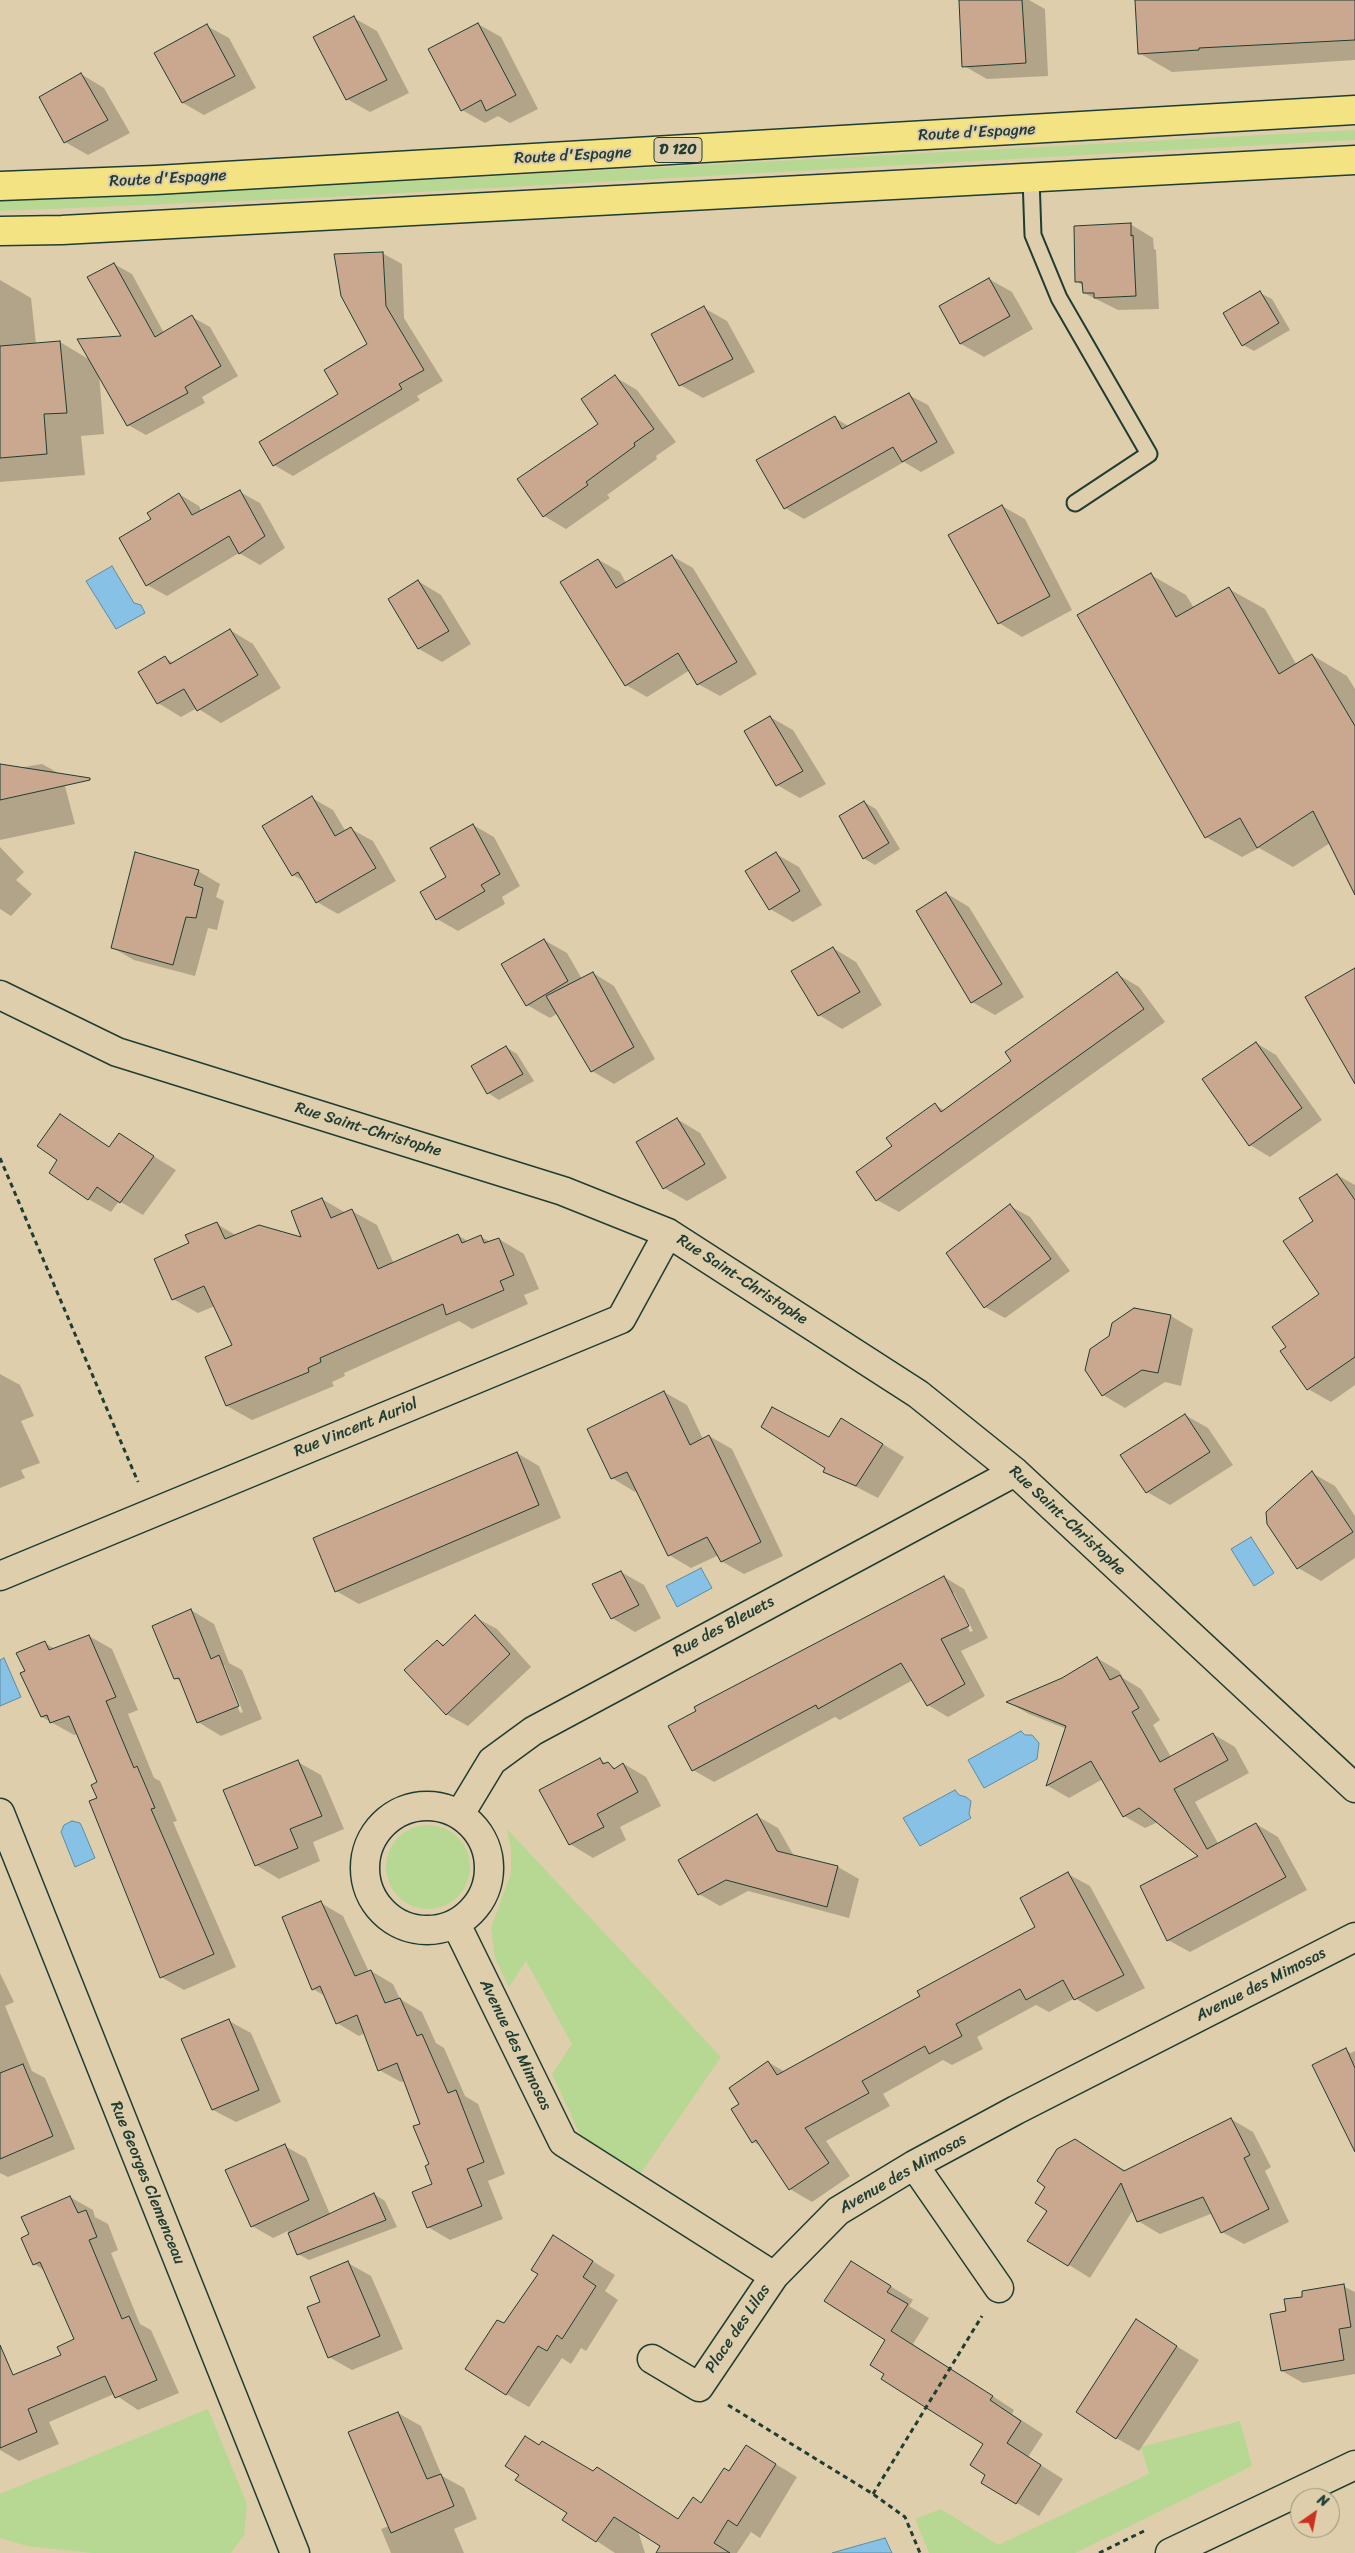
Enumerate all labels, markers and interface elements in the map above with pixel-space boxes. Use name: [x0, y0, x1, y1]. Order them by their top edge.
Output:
street label: Route d'Espagne: [918, 120, 1036, 146]
road number: D 120: [654, 138, 702, 162]
street label: Route d'Espagne: [514, 143, 632, 169]
street label: Route d'Espagne: [109, 166, 227, 192]
street label: Rue Saint-Christophe: [292, 1099, 444, 1161]
street label: Rue Saint-Christophe: [673, 1231, 811, 1329]
street label: Rue Vincent Auriol: [291, 1394, 421, 1462]
street label: Rue Saint-Christophe: [1005, 1462, 1129, 1580]
street label: Rue des Bleuets: [670, 1592, 778, 1662]
street label: Avenue des Mimosas: [1193, 1944, 1329, 2026]
street label: Avenue des Mimosas: [475, 1976, 555, 2114]
street label: Rue Georges Clemenceau: [105, 2099, 189, 2267]
street label: Avenue des Mimosas: [836, 2130, 970, 2218]
street label: Place des Lilas: [701, 2281, 775, 2377]
north arrow: [1290, 2488, 1340, 2538]
text: N: [1312, 2488, 1334, 2514]

